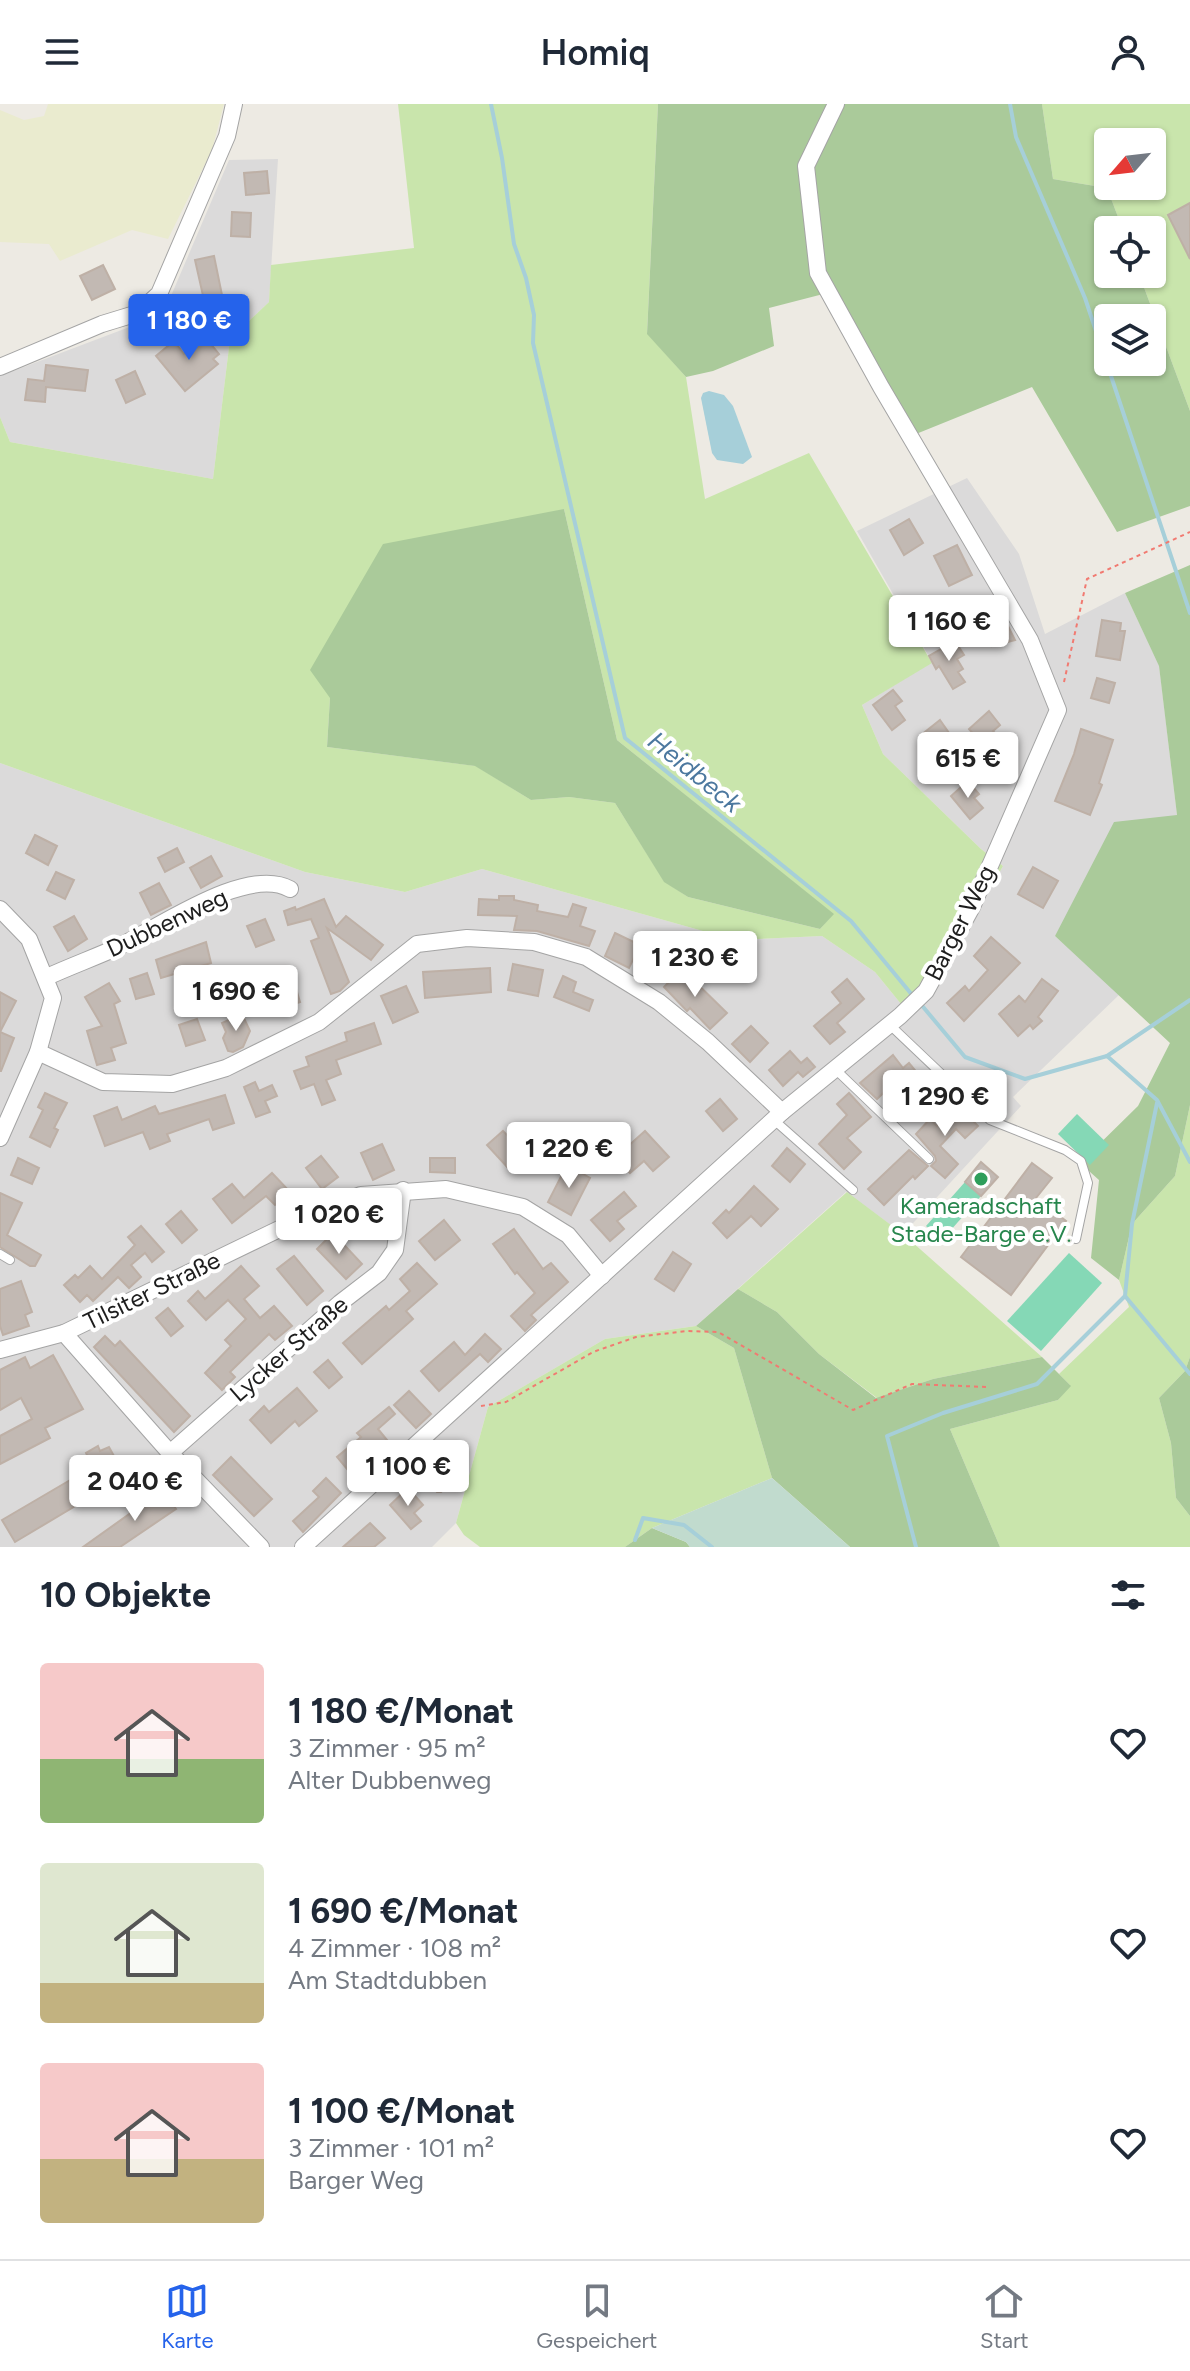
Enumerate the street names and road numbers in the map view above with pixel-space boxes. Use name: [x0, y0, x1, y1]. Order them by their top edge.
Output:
street label: Barger Weg: [918, 860, 1001, 985]
street label: Dubbenweg: [102, 882, 232, 963]
street label: Tilsiter Straße: [79, 1245, 225, 1336]
street label: Lycker Straße: [224, 1289, 354, 1408]

